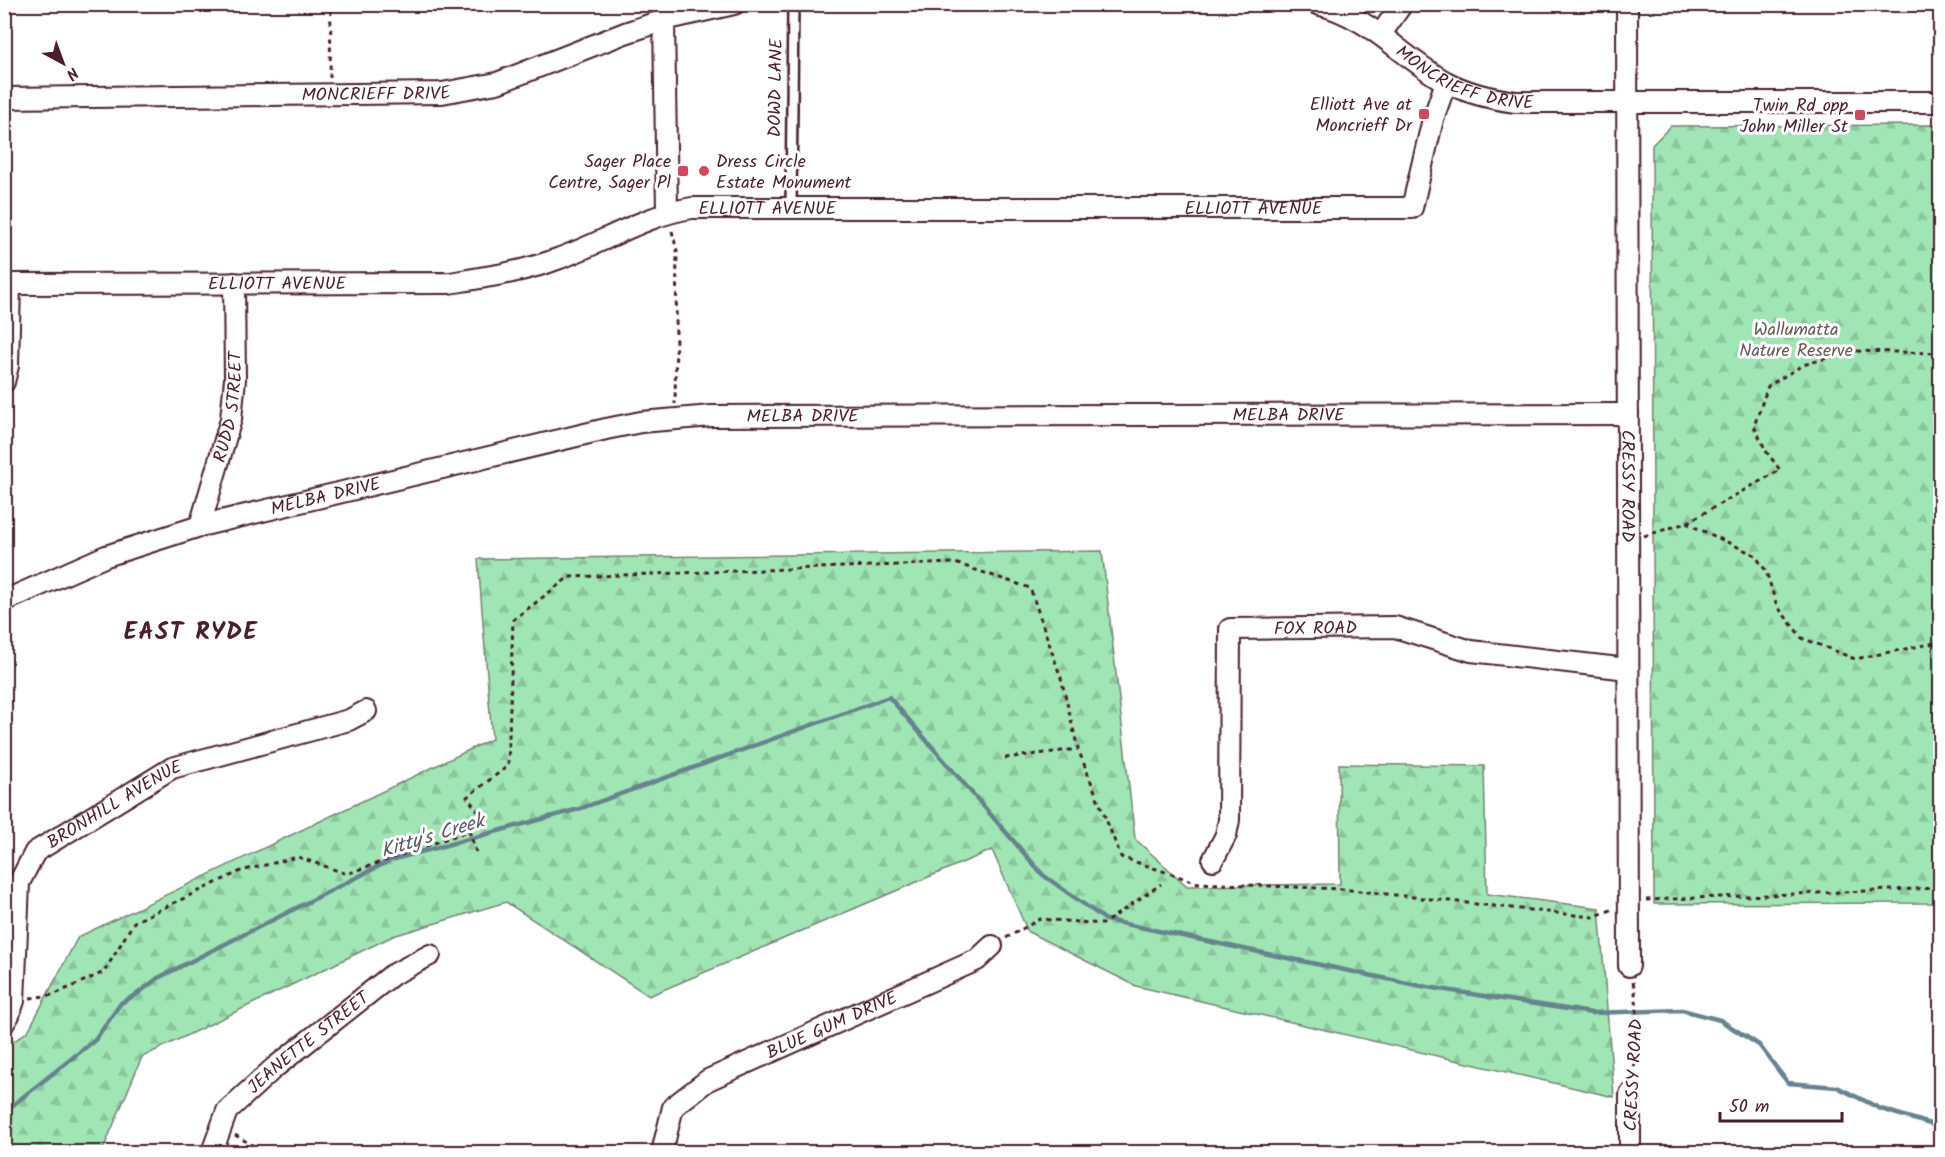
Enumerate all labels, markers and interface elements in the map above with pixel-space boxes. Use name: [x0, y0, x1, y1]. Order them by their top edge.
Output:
north arrow: [33, 33, 93, 93]
street label: DOWD LANE: [761, 38, 792, 138]
street label: MONCRIEFF DRIVE: [1389, 38, 1534, 118]
text: N: [60, 60, 84, 86]
street label: MONCRIEFF DRIVE: [301, 79, 454, 111]
place label: Elliott Ave at Moncrieff Dr: [1310, 91, 1413, 141]
place label: Twin Rd opp John Miller St: [1740, 92, 1849, 142]
marker: Elliott Ave at Moncrieff Dr: [1417, 107, 1431, 121]
marker: Twin Rd opp John Miller St: [1853, 108, 1867, 122]
place label: Sager Place Centre, Sager Pl: [548, 148, 672, 198]
place label: Dress Circle Estate Monument: [716, 148, 853, 198]
marker: Sager Place Centre, Sager Pl: [676, 164, 690, 178]
marker: Dress Circle Estate Monument: [697, 164, 711, 178]
street label: ELLIOTT AVENUE: [698, 195, 837, 224]
street label: ELLIOTT AVENUE: [1184, 195, 1323, 224]
street label: ELLIOTT AVENUE: [208, 270, 346, 300]
park label: Wallumatta Nature Reserve: [1739, 316, 1853, 366]
street label: RUDD STREET: [206, 350, 251, 466]
street label: MELBA DRIVE: [1232, 402, 1345, 431]
street label: MELBA DRIVE: [746, 403, 859, 432]
street label: CRESSY ROAD: [1612, 430, 1641, 543]
street label: MELBA DRIVE: [268, 470, 384, 525]
district label: EAST RYDE: [124, 613, 259, 652]
street label: FOX ROAD: [1274, 614, 1358, 644]
street label: BRONHILL AVENUE: [41, 753, 185, 858]
water label: Kitty's Creek: [377, 805, 491, 868]
street label: JEANETTE STREET: [241, 984, 377, 1102]
street label: BLUE GUM DRIVE: [762, 984, 903, 1068]
street label: CRESSY ROAD: [1617, 1018, 1652, 1132]
scale bar: [1720, 1085, 1842, 1123]
text: 50 m: [1729, 1093, 1769, 1122]

